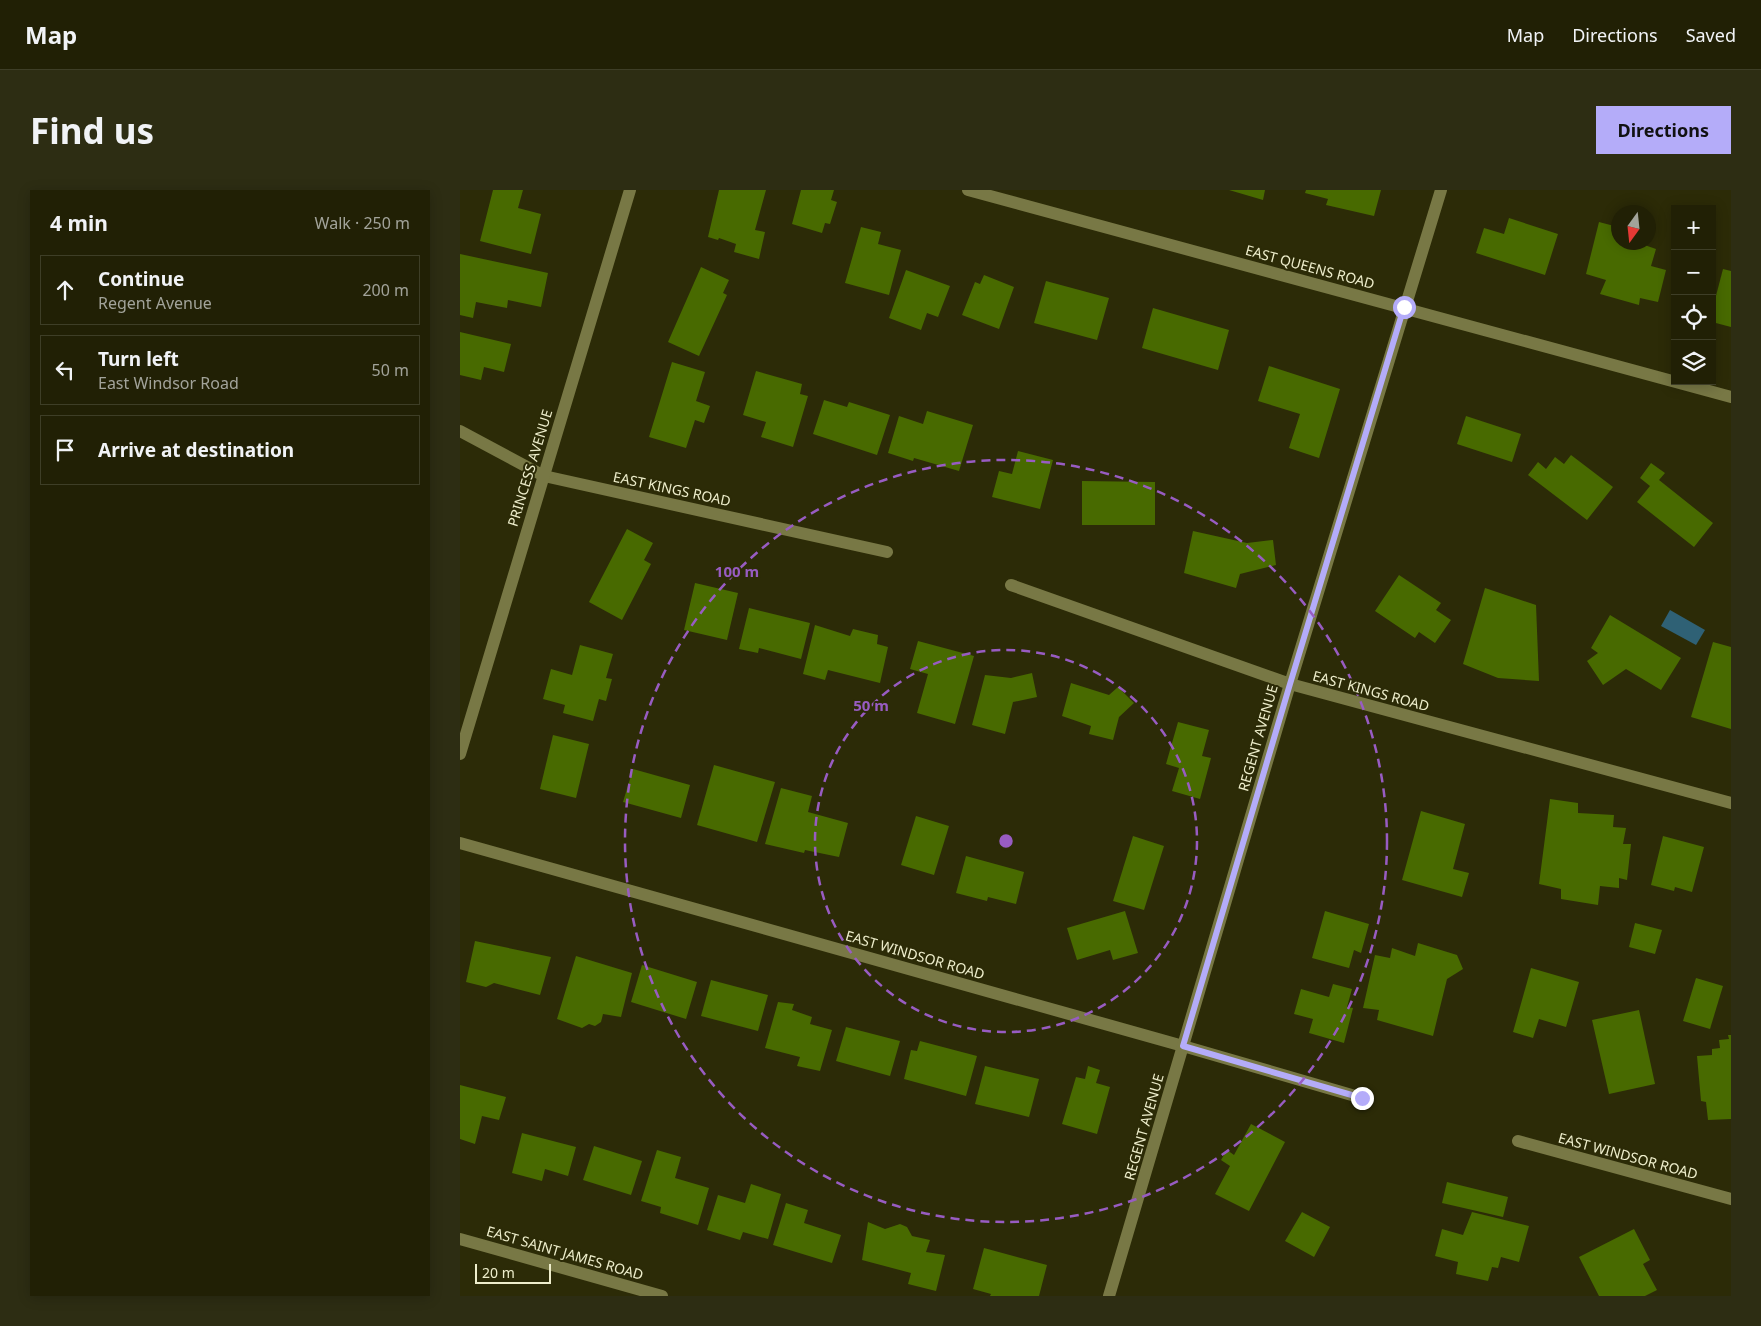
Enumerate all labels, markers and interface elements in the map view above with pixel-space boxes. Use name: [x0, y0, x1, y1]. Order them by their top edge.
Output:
text: Map: [25, 18, 77, 51]
text: Map: [1507, 23, 1544, 47]
text: Directions: [1572, 23, 1658, 47]
text: Saved: [1686, 23, 1736, 47]
button: Directions: [1596, 106, 1731, 154]
text: Find us: [30, 107, 154, 154]
north arrow: [1611, 205, 1656, 250]
map controls: [1671, 205, 1716, 385]
button: +: [1671, 205, 1716, 250]
text: 4 min: [50, 209, 108, 237]
text: Walk · 250 m: [315, 212, 410, 234]
street label: EAST QUEENS ROAD: [1243, 240, 1377, 293]
button: −: [1671, 250, 1716, 295]
text: Continue: [98, 266, 184, 292]
icon: ahead: [51, 276, 79, 304]
text: 200 m: [362, 279, 409, 301]
text: Regent Avenue: [98, 292, 212, 314]
button: locate: [1671, 295, 1716, 340]
route start: [1393, 296, 1416, 319]
button: layers: [1671, 340, 1716, 385]
text: Turn left: [98, 346, 179, 372]
icon: left: [51, 356, 79, 384]
text: 50 m: [372, 359, 409, 381]
text: East Windsor Road: [98, 372, 239, 394]
street label: PRINCESS AVENUE: [503, 407, 556, 529]
icon: arrive: [51, 436, 79, 464]
text: Arrive at destination: [98, 437, 294, 463]
street label: EAST KINGS ROAD: [611, 467, 733, 510]
text: 100 m: [715, 561, 759, 581]
street label: EAST KINGS ROAD: [1311, 666, 1432, 715]
street label: REGENT AVENUE: [1233, 682, 1282, 793]
text: 50 m: [853, 695, 889, 715]
centre of rings: [997, 832, 1015, 850]
street label: EAST WINDSOR ROAD: [843, 926, 987, 983]
street label: REGENT AVENUE: [1119, 1071, 1168, 1182]
route end: [1351, 1087, 1374, 1110]
street label: EAST WINDSOR ROAD: [1556, 1128, 1700, 1183]
street label: EAST SAINT JAMES ROAD: [484, 1221, 646, 1284]
scale bar: [475, 1261, 551, 1284]
text: 20 m: [482, 1263, 515, 1282]

